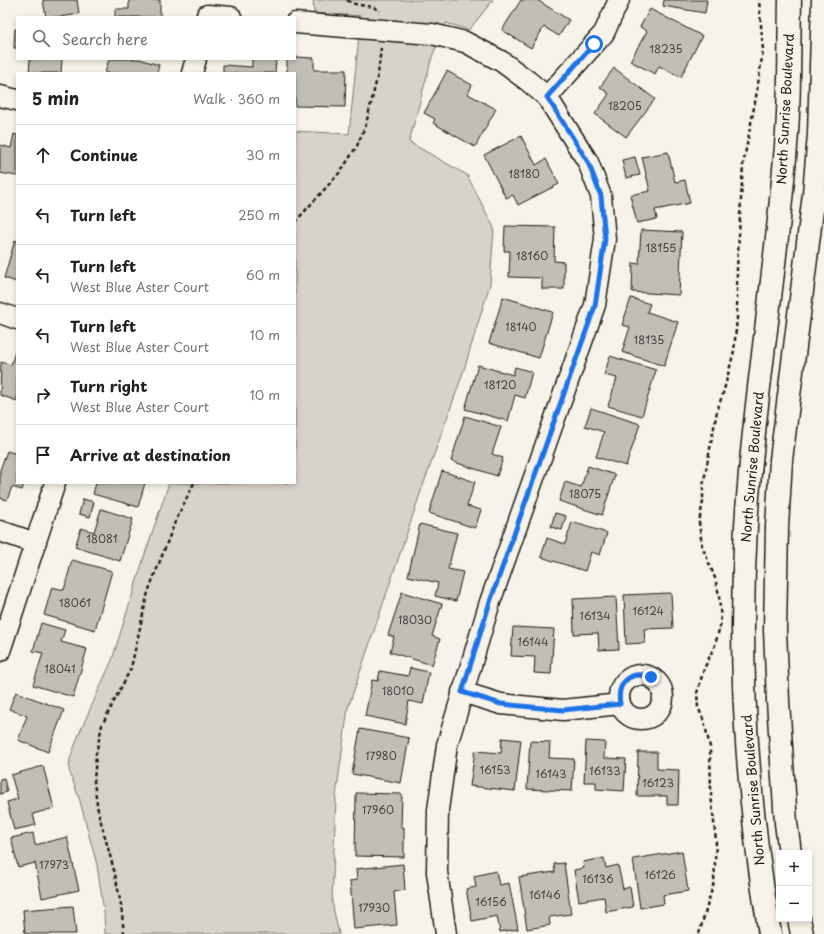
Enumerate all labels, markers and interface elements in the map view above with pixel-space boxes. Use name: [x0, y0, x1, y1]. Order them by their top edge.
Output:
search box: [16, 16, 296, 60]
icon: search: [30, 27, 52, 49]
text: Search here: [62, 27, 148, 50]
street label: North Sunrise Boulevard: [771, 33, 798, 185]
route start: [585, 35, 603, 53]
house number: 18235: [649, 40, 683, 57]
text: 5 min: [32, 85, 79, 111]
text: Walk · 360 m: [193, 89, 280, 108]
house number: 18205: [608, 97, 642, 114]
text: Continue: [70, 143, 138, 166]
icon: ahead: [32, 144, 54, 166]
text: 30 m: [246, 145, 280, 164]
house number: 18180: [508, 165, 540, 182]
text: Turn left: [70, 203, 136, 226]
icon: left: [32, 204, 54, 226]
text: 250 m: [238, 205, 280, 224]
house number: 18155: [646, 239, 676, 256]
house number: 18160: [516, 247, 548, 264]
text: Turn left: [70, 254, 136, 277]
icon: left: [32, 264, 54, 286]
text: 60 m: [246, 265, 280, 284]
text: West Blue Aster Court: [70, 277, 209, 296]
text: Turn left: [70, 314, 136, 337]
house number: 18140: [505, 318, 537, 335]
icon: left: [32, 324, 54, 346]
text: 10 m: [250, 325, 280, 344]
house number: 18135: [634, 331, 664, 348]
text: West Blue Aster Court: [70, 337, 209, 356]
text: Turn right: [70, 374, 147, 397]
house number: 18120: [484, 376, 516, 393]
icon: right: [32, 384, 54, 406]
text: 10 m: [250, 385, 280, 404]
street label: North Sunrise Boulevard: [735, 391, 768, 543]
text: West Blue Aster Court: [70, 397, 209, 416]
text: Arrive at destination: [70, 443, 231, 466]
icon: arrive: [32, 444, 54, 466]
house number: 18075: [569, 485, 601, 502]
house number: 18081: [86, 530, 118, 547]
house number: 18061: [59, 594, 91, 611]
house number: 16124: [632, 602, 664, 619]
house number: 16134: [579, 607, 611, 624]
house number: 18030: [398, 611, 432, 628]
house number: 16144: [517, 633, 549, 650]
house number: 18041: [44, 660, 76, 677]
route end: [642, 668, 660, 686]
house number: 18010: [382, 682, 414, 699]
street label: North Sunrise Boulevard: [736, 714, 769, 866]
house number: 17980: [365, 747, 397, 764]
house number: 16153: [479, 761, 511, 778]
house number: 16133: [589, 762, 621, 779]
house number: 16143: [535, 765, 567, 782]
house number: 16123: [642, 774, 674, 791]
house number: 17960: [362, 801, 394, 818]
map controls: [776, 850, 812, 922]
button: +: [776, 850, 812, 886]
house number: 17973: [39, 856, 69, 873]
house number: 16126: [644, 866, 676, 883]
house number: 16136: [582, 870, 614, 887]
house number: 16146: [529, 886, 561, 903]
button: −: [776, 886, 812, 922]
house number: 16156: [475, 893, 507, 910]
house number: 17930: [358, 899, 390, 916]

